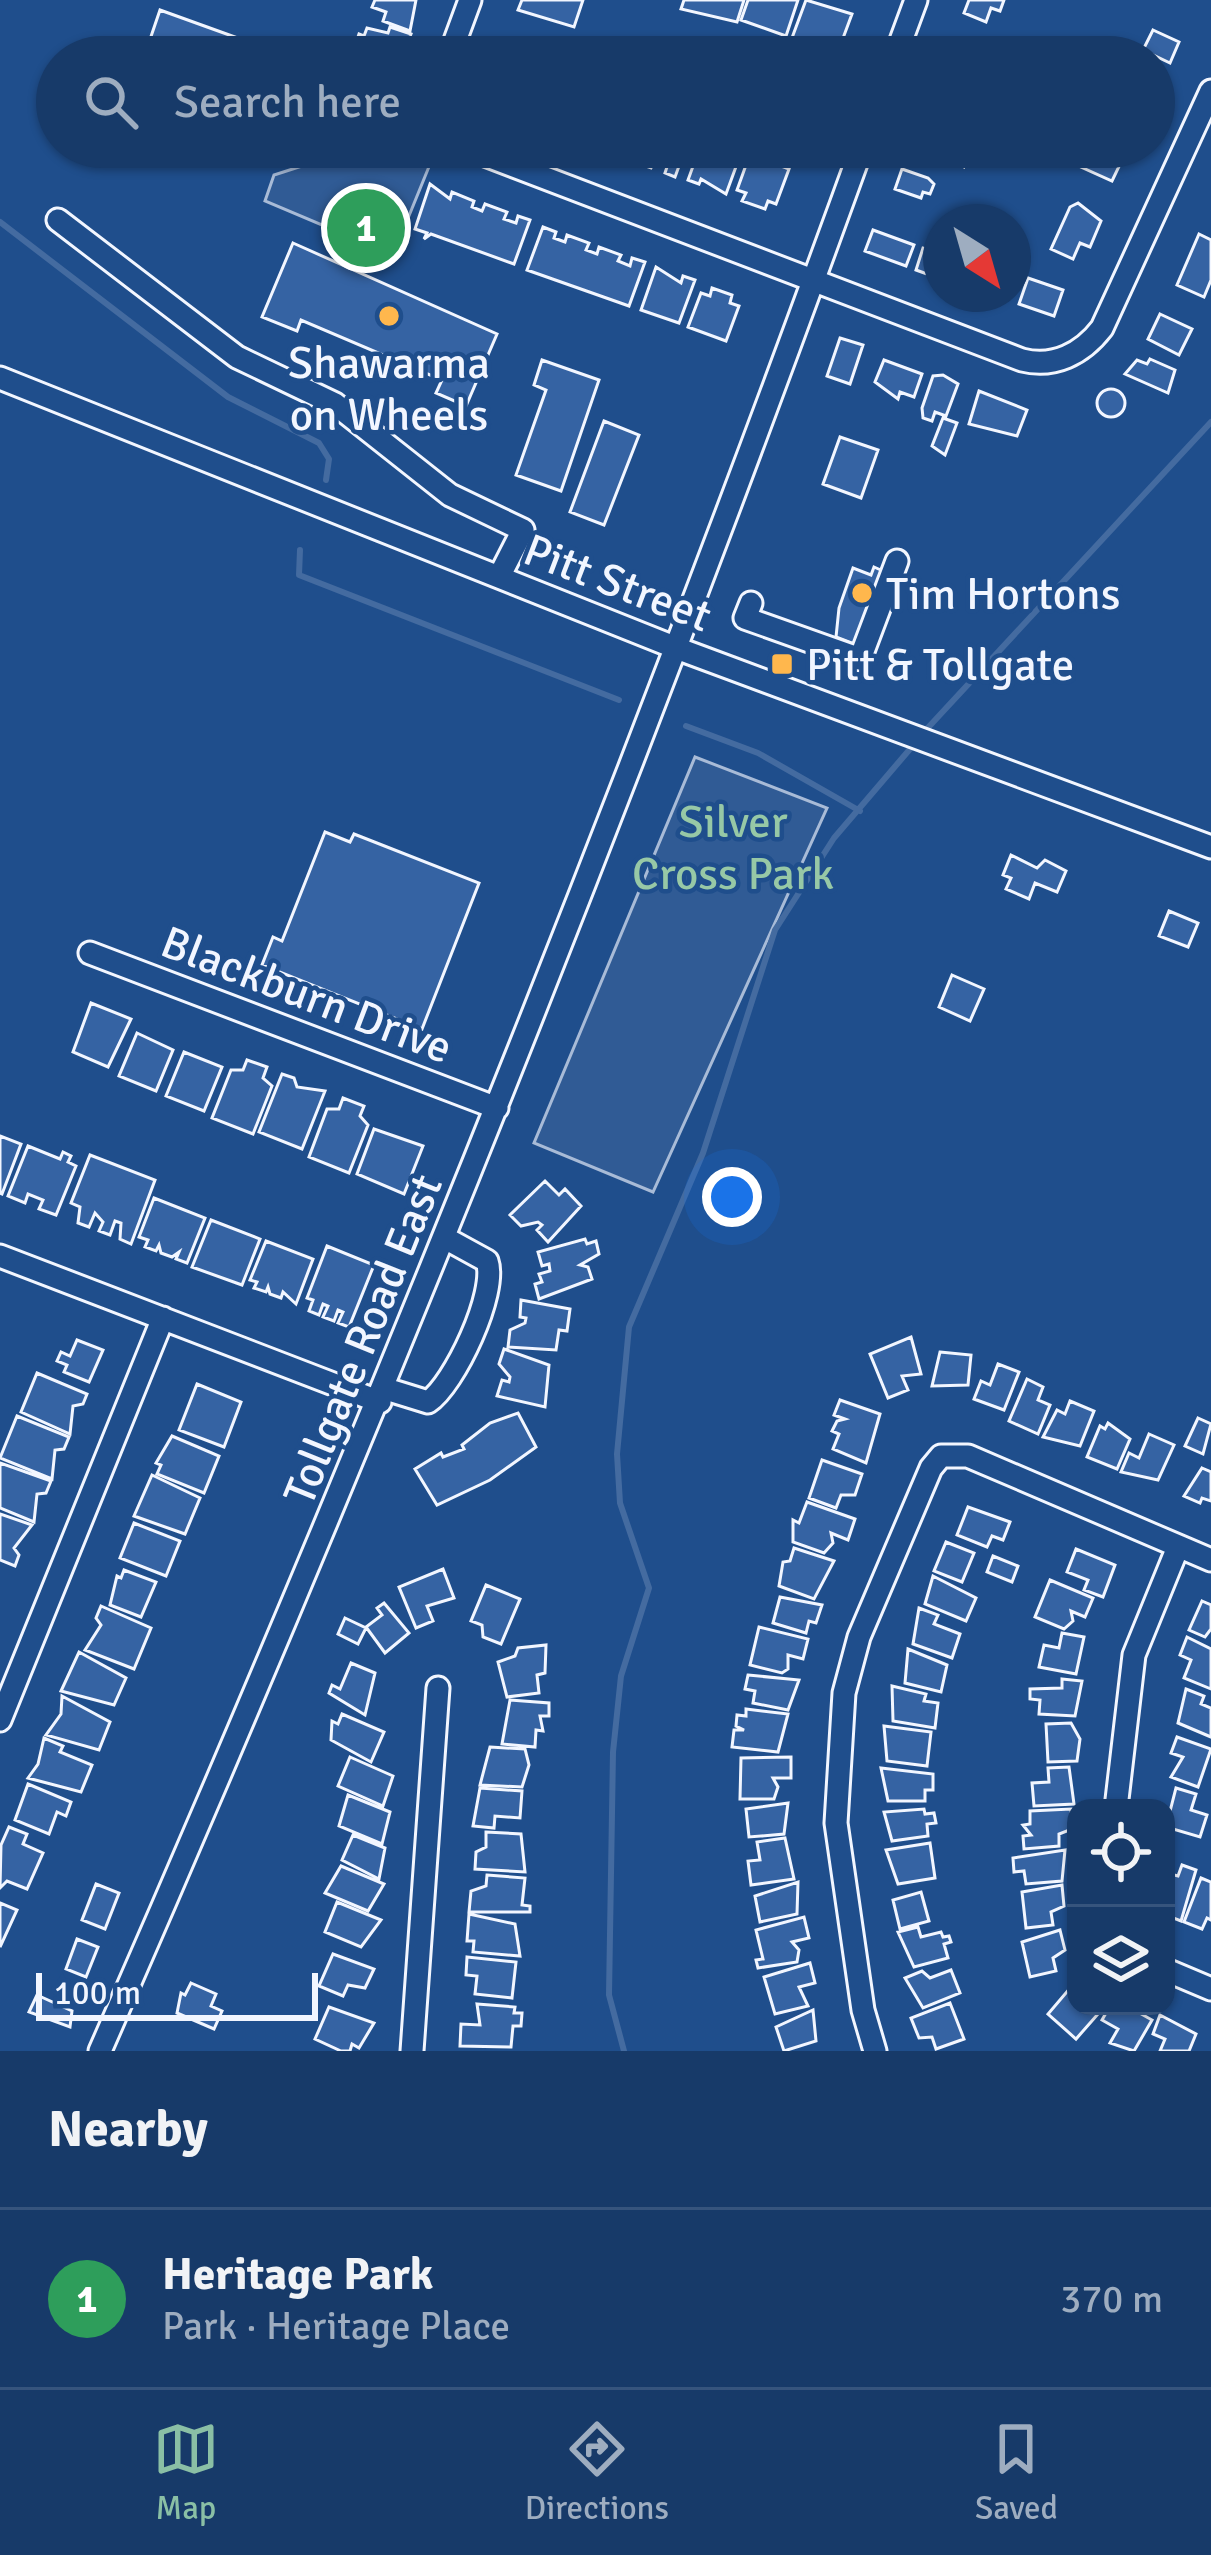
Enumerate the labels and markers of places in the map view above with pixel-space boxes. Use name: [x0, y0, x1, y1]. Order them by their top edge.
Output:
pin: 1: [327, 183, 405, 273]
marker: Shawarma on Wheels: [376, 303, 402, 329]
place label: Shawarma on Wheels: [288, 336, 490, 443]
place label: Tim Hortons: [886, 567, 1120, 622]
marker: Tim Hortons: [849, 580, 875, 606]
place label: Pitt & Tollgate: [806, 638, 1074, 693]
marker: Pitt & Tollgate: [769, 651, 795, 677]

